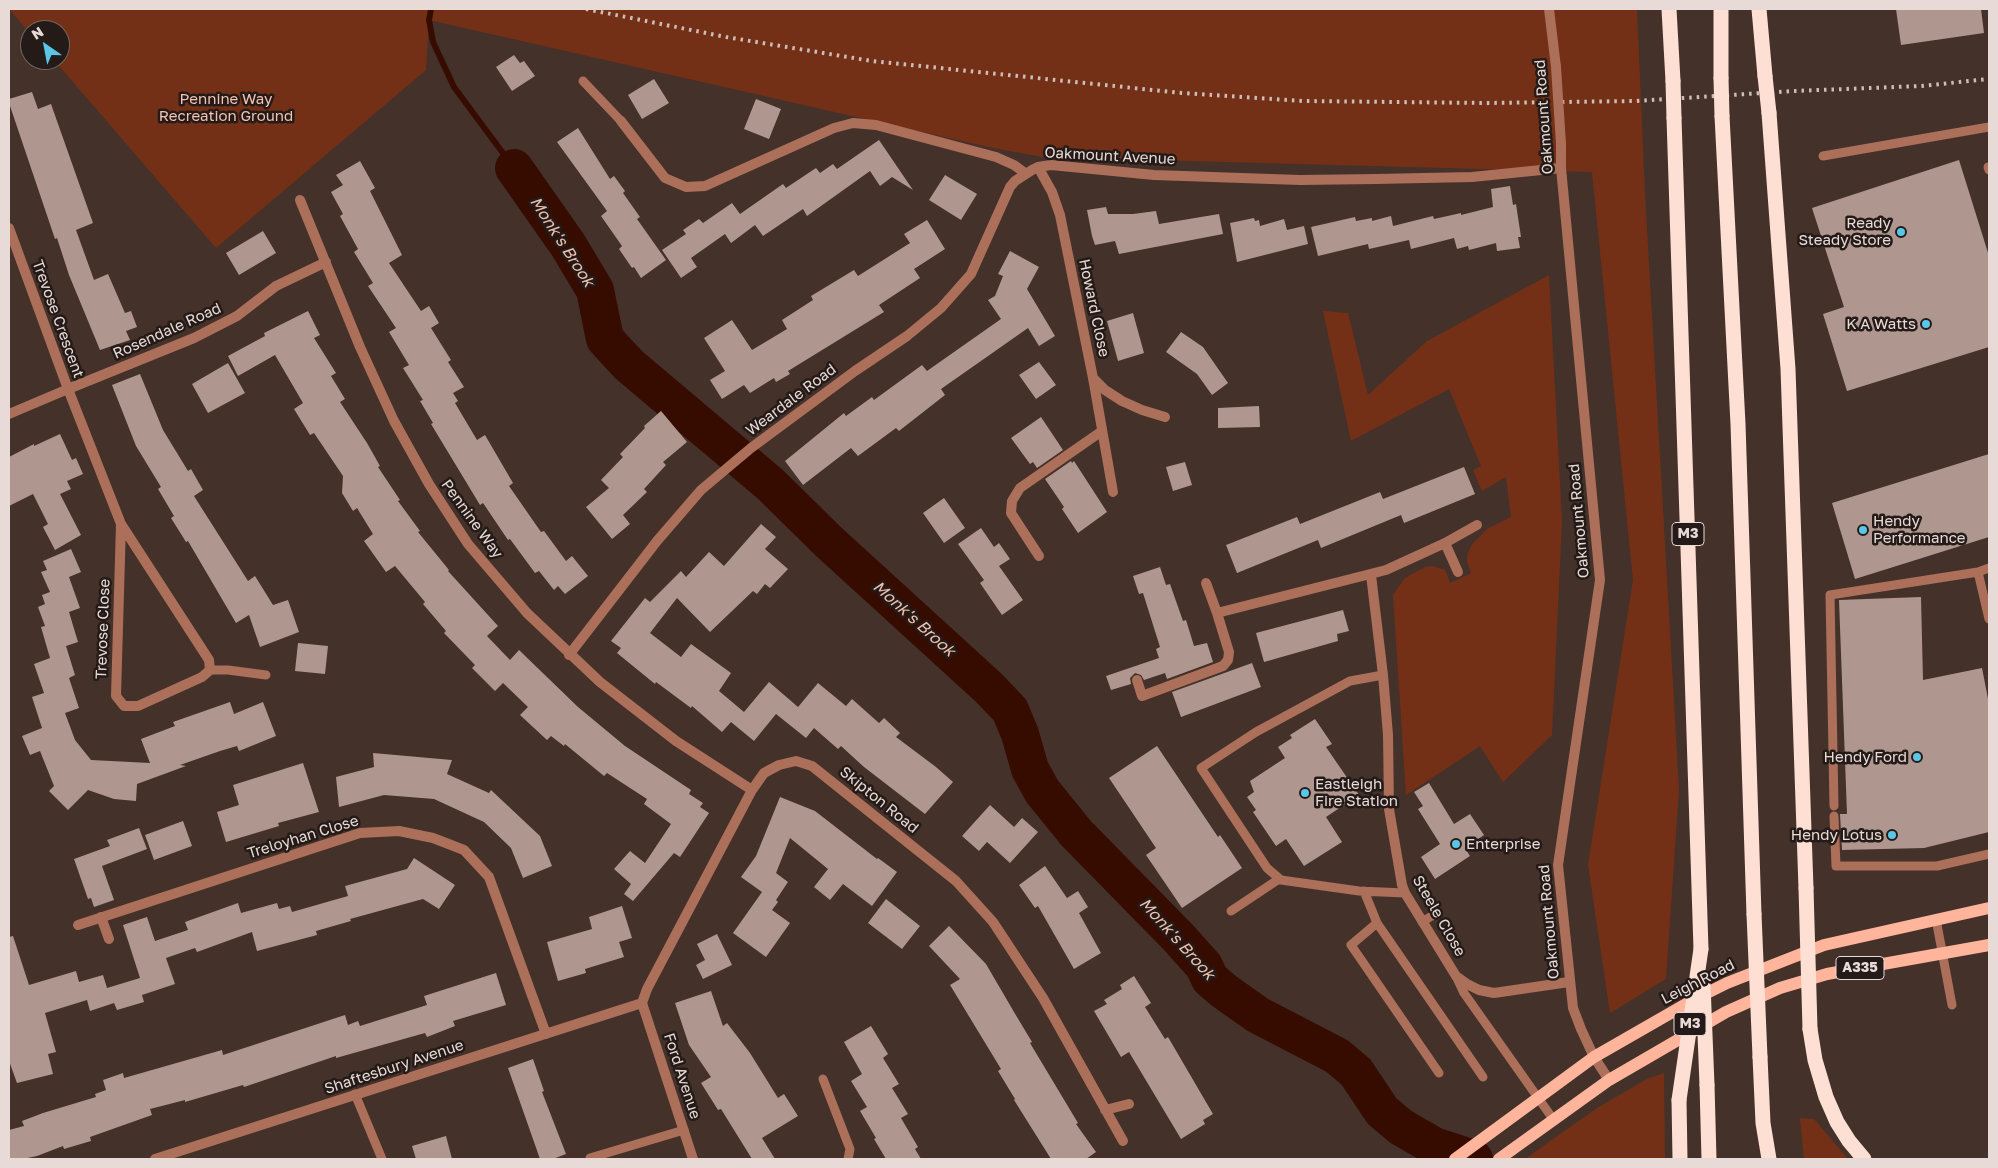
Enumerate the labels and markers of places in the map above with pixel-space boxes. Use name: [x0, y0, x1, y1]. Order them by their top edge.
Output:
place label: Ready Steady Store: [1798, 214, 1891, 249]
marker: Ready Steady Store: [1895, 226, 1907, 238]
place label: K A Watts: [1846, 315, 1916, 333]
marker: K A Watts: [1920, 318, 1932, 330]
place label: Hendy Performance: [1873, 512, 1966, 547]
marker: Hendy Performance: [1857, 524, 1869, 536]
place label: Hendy Ford: [1824, 748, 1907, 766]
marker: Hendy Ford: [1911, 751, 1923, 763]
place label: Eastleigh Fire Station: [1315, 775, 1398, 810]
marker: Eastleigh Fire Station: [1299, 787, 1311, 799]
place label: Hendy Lotus: [1791, 826, 1882, 844]
marker: Hendy Lotus: [1886, 829, 1898, 841]
place label: Enterprise: [1466, 835, 1541, 853]
marker: Enterprise: [1450, 838, 1462, 850]

